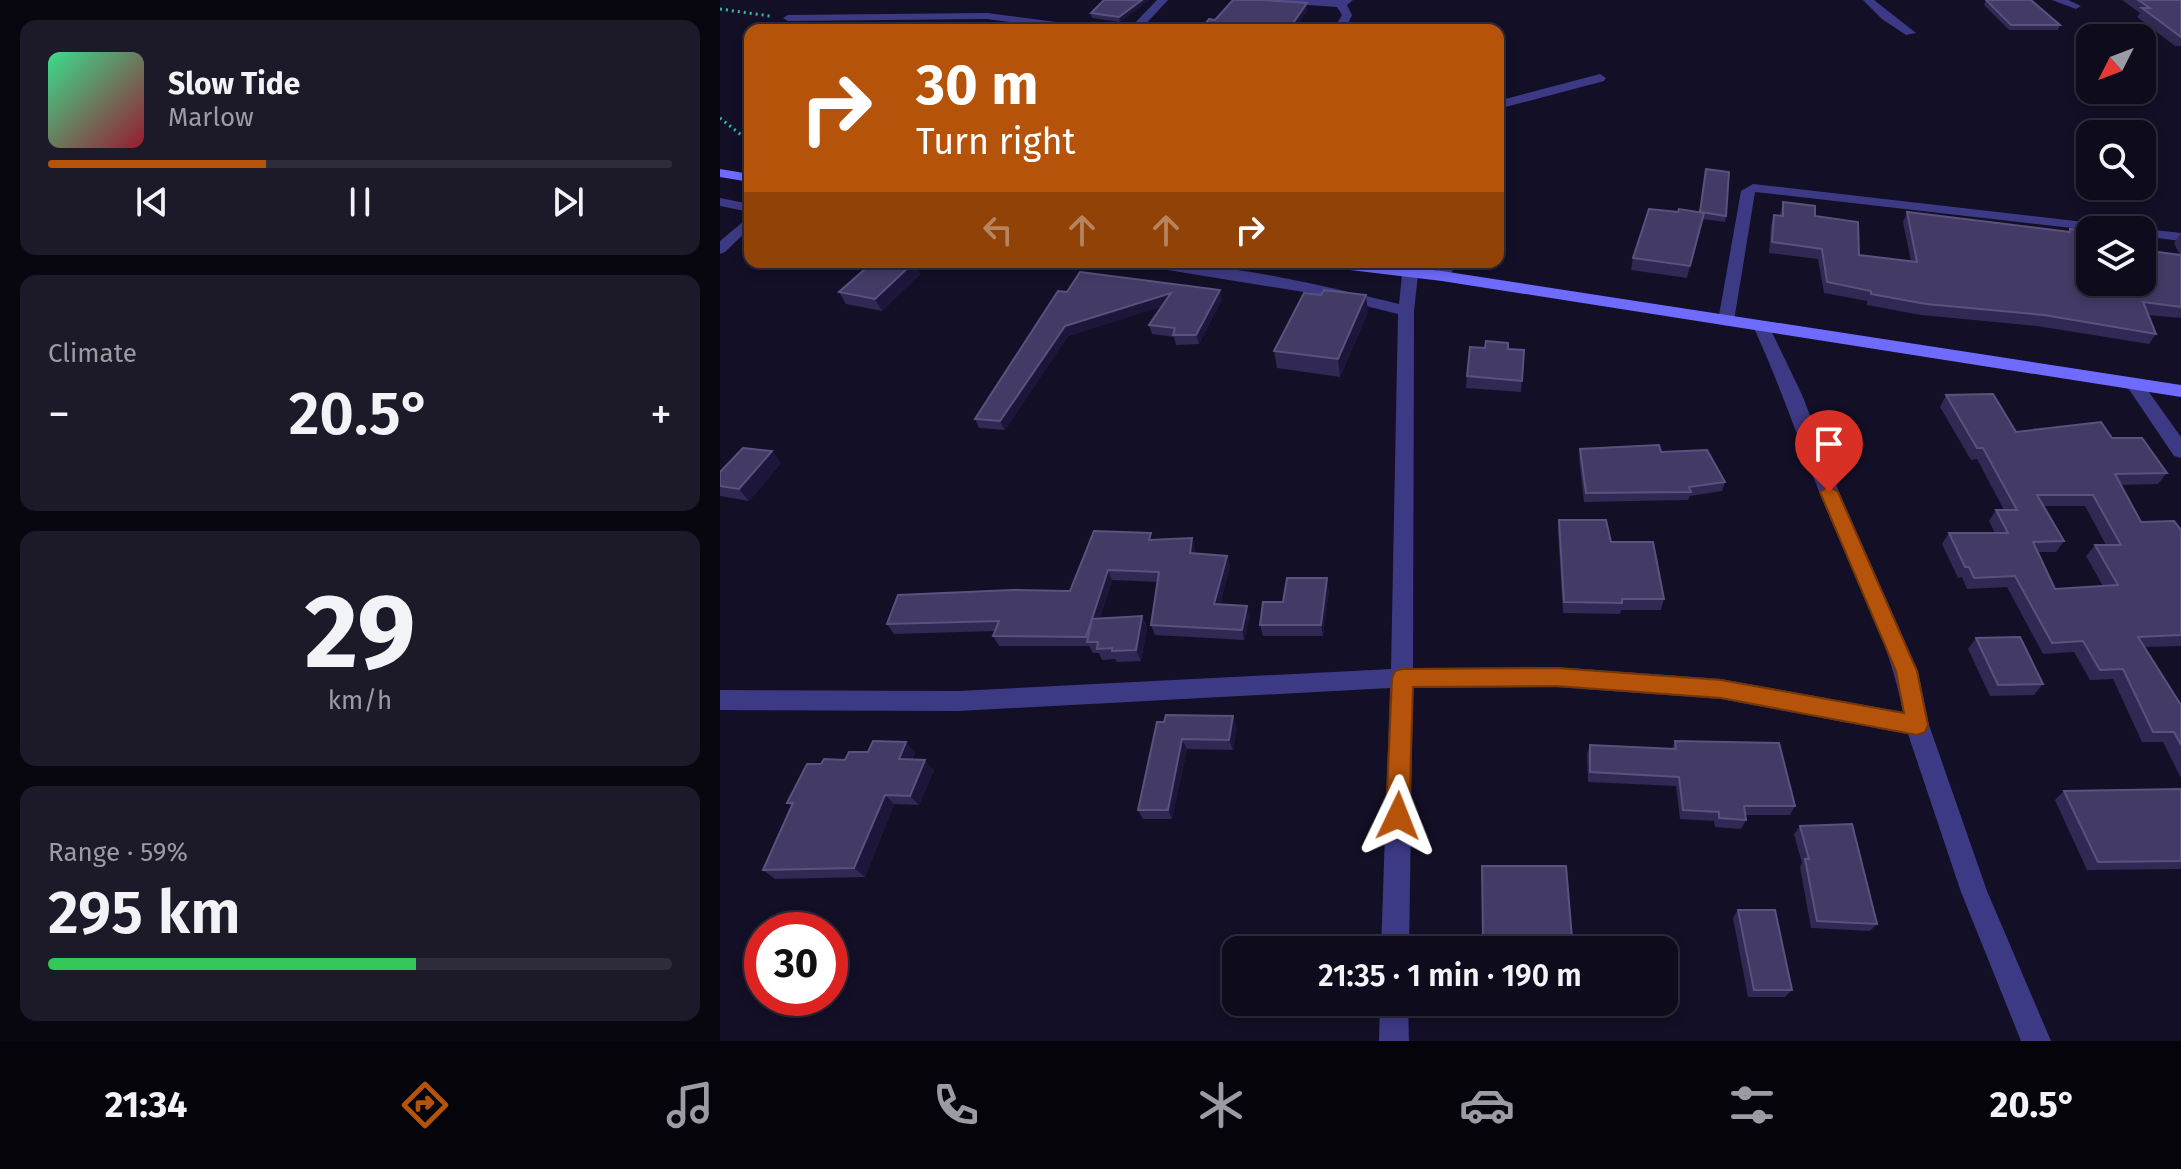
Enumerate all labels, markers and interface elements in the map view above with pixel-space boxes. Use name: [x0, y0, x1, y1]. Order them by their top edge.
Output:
north arrow: [2076, 24, 2156, 104]
map controls: [2076, 24, 2156, 296]
text: 30 m: [916, 52, 1038, 119]
icon: right: [784, 56, 888, 160]
text: Slow Tide: [168, 66, 300, 102]
text: Marlow: [168, 102, 254, 133]
text: Turn right: [916, 120, 1076, 164]
button: search: [2076, 120, 2156, 200]
icon: previous: [130, 180, 174, 224]
icon: pause: [338, 180, 382, 224]
icon: next: [546, 180, 590, 224]
icon: left: [976, 208, 1020, 252]
icon: ahead: [1060, 208, 1104, 252]
icon: ahead: [1144, 208, 1188, 252]
icon: right: [1228, 208, 1272, 252]
button: layers: [2076, 216, 2156, 296]
text: Climate: [48, 338, 137, 369]
text: 20.5°: [289, 378, 431, 450]
text: −: [48, 388, 70, 441]
text: +: [650, 388, 672, 441]
pin: [1795, 410, 1863, 492]
icon: arrive: [1807, 422, 1851, 466]
text: 29: [305, 570, 415, 695]
text: km/h: [328, 685, 392, 716]
position arrow: [1356, 774, 1440, 858]
text: Range · 59%: [48, 837, 188, 868]
text: 295 km: [48, 877, 241, 949]
speed limit sign: 30: [744, 912, 848, 1016]
text: 21:35 · 1 min · 190 m: [1318, 958, 1582, 994]
icon: directions: [397, 1077, 453, 1133]
icon: music: [662, 1077, 718, 1133]
icon: phone: [928, 1077, 984, 1133]
icon: climate: [1193, 1077, 1249, 1133]
icon: car: [1459, 1077, 1515, 1133]
icon: filters: [1724, 1077, 1780, 1133]
text: 21:34: [105, 1083, 187, 1127]
text: 20.5°: [1990, 1083, 2076, 1127]

